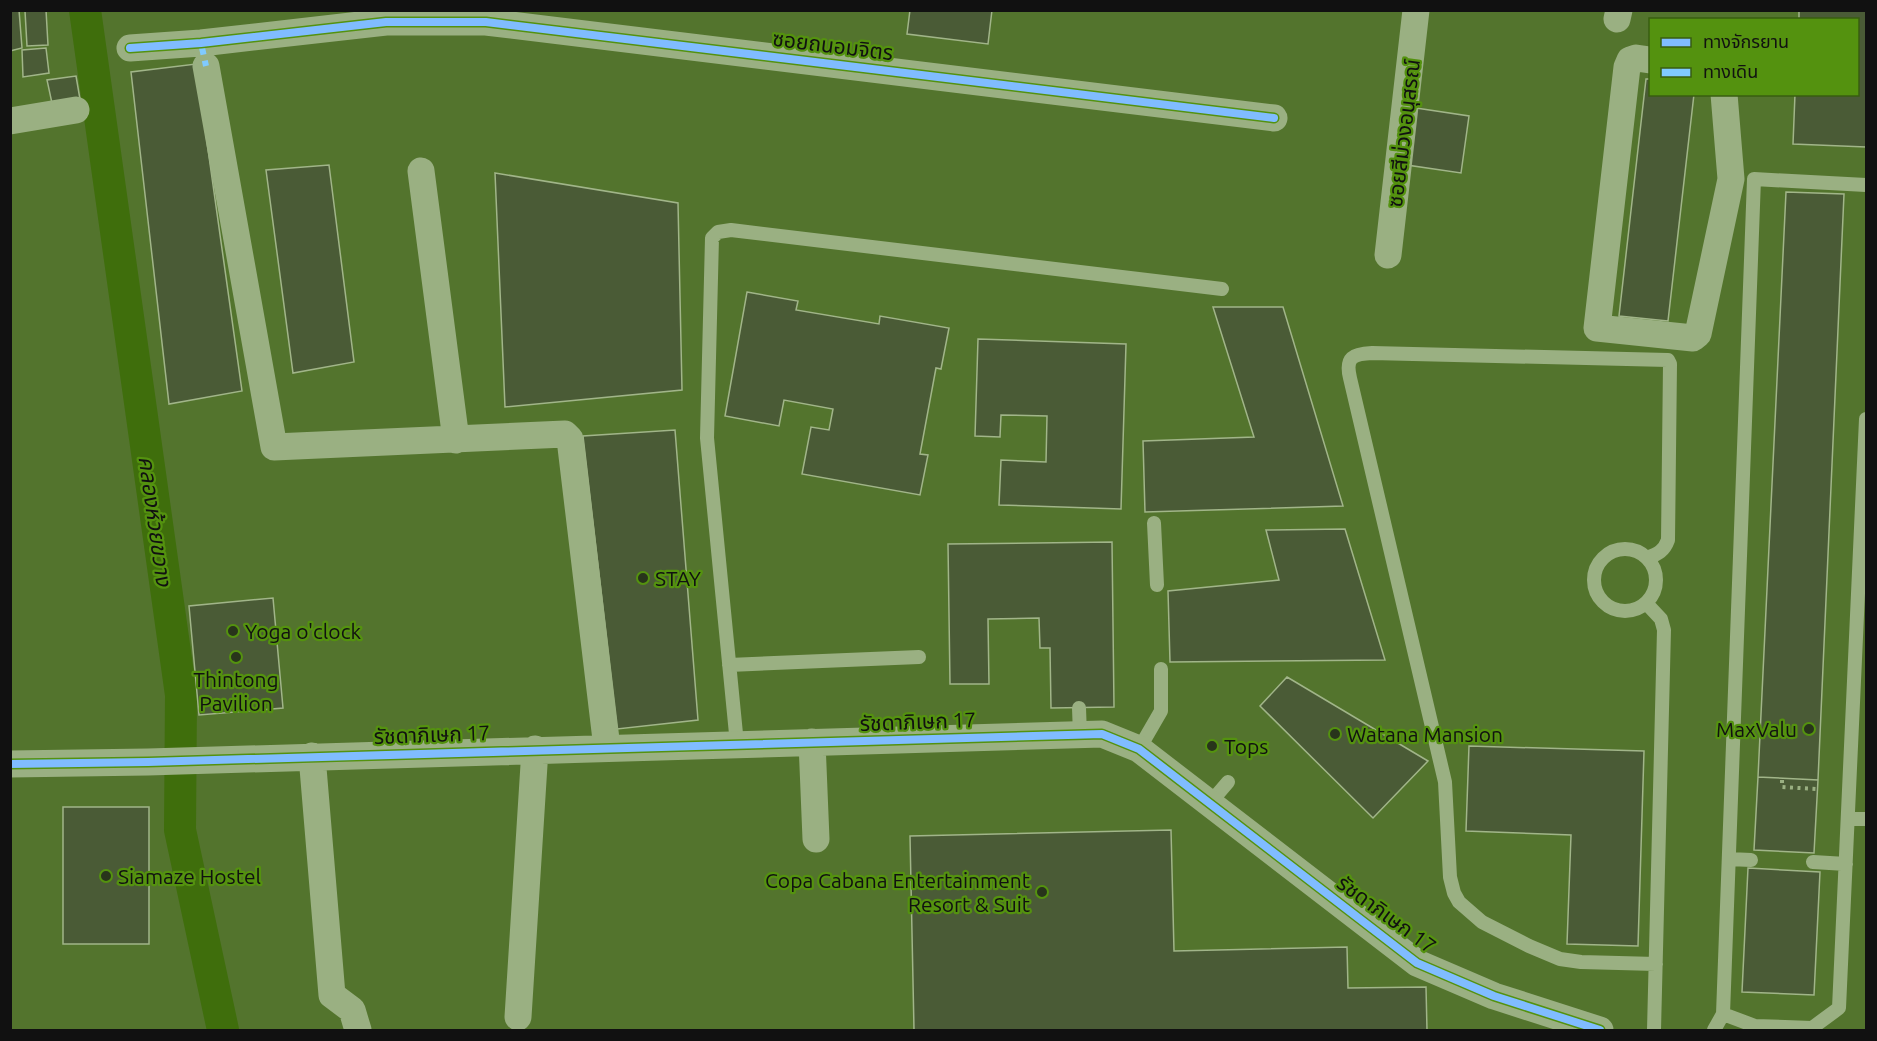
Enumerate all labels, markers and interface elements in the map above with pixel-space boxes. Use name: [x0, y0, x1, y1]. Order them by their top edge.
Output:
legend: [1649, 18, 1859, 96]
street label: ซอยถนอมจิตร: [771, 26, 895, 64]
text: ทางจักรยาน: [1703, 31, 1789, 51]
street label: ซอยสีม่วงอนุสรณ์: [1382, 58, 1426, 209]
text: ทางเดิน: [1703, 61, 1758, 81]
water label: คลองห้วยขวาง: [135, 454, 178, 589]
place label: STAY: [655, 566, 701, 590]
marker: STAY: [636, 571, 650, 585]
place label: Yoga o'clock: [245, 619, 361, 643]
marker: Yoga o'clock: [226, 624, 240, 638]
marker: Thintong Pavilion: [229, 650, 243, 664]
place label: Thintong Pavilion: [193, 667, 279, 715]
street label: รัชดาภิเษก 17: [859, 707, 977, 735]
place label: MaxValu: [1716, 717, 1797, 741]
street label: รัชดาภิเษก 17: [373, 720, 491, 748]
place label: Watana Mansion: [1347, 722, 1503, 746]
marker: MaxValu: [1802, 722, 1816, 736]
marker: Watana Mansion: [1328, 727, 1342, 741]
place label: Tops: [1224, 734, 1268, 758]
marker: Tops: [1205, 739, 1219, 753]
place label: Siamaze Hostel: [118, 864, 261, 888]
place label: Copa Cabana Entertainment Resort & Suit: [765, 868, 1030, 916]
marker: Siamaze Hostel: [99, 869, 113, 883]
street label: รัชดาภิเษก 17: [1333, 870, 1441, 958]
marker: Copa Cabana Entertainment Resort & Suit: [1035, 885, 1049, 899]

